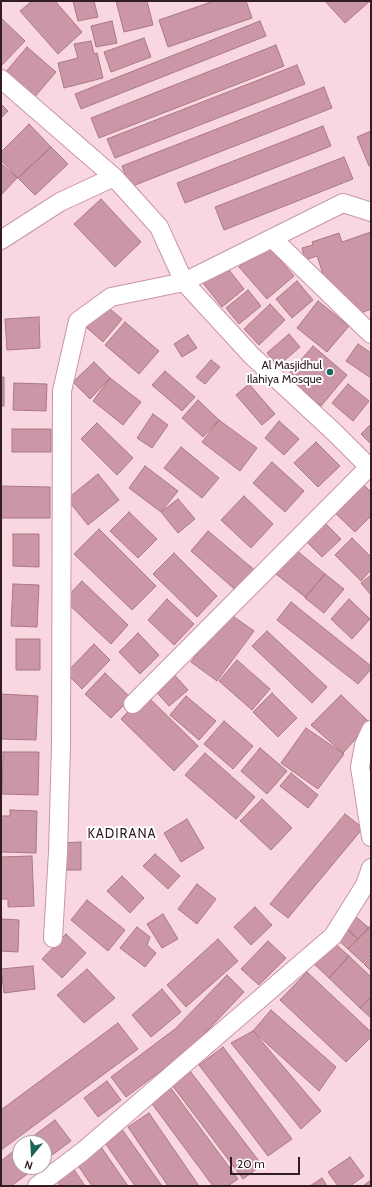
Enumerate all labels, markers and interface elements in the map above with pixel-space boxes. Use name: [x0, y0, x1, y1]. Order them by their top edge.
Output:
place label: Al Masjidhul Ilahiya Mosque: [247, 358, 322, 386]
marker: Al Masjidhul Ilahiya Mosque: [325, 367, 335, 377]
district label: KADIRANA: [87, 826, 157, 842]
north arrow: [12, 1135, 52, 1175]
scale bar: [232, 1149, 302, 1175]
text: 20 m: [237, 1156, 265, 1171]
text: N: [23, 1158, 34, 1173]

